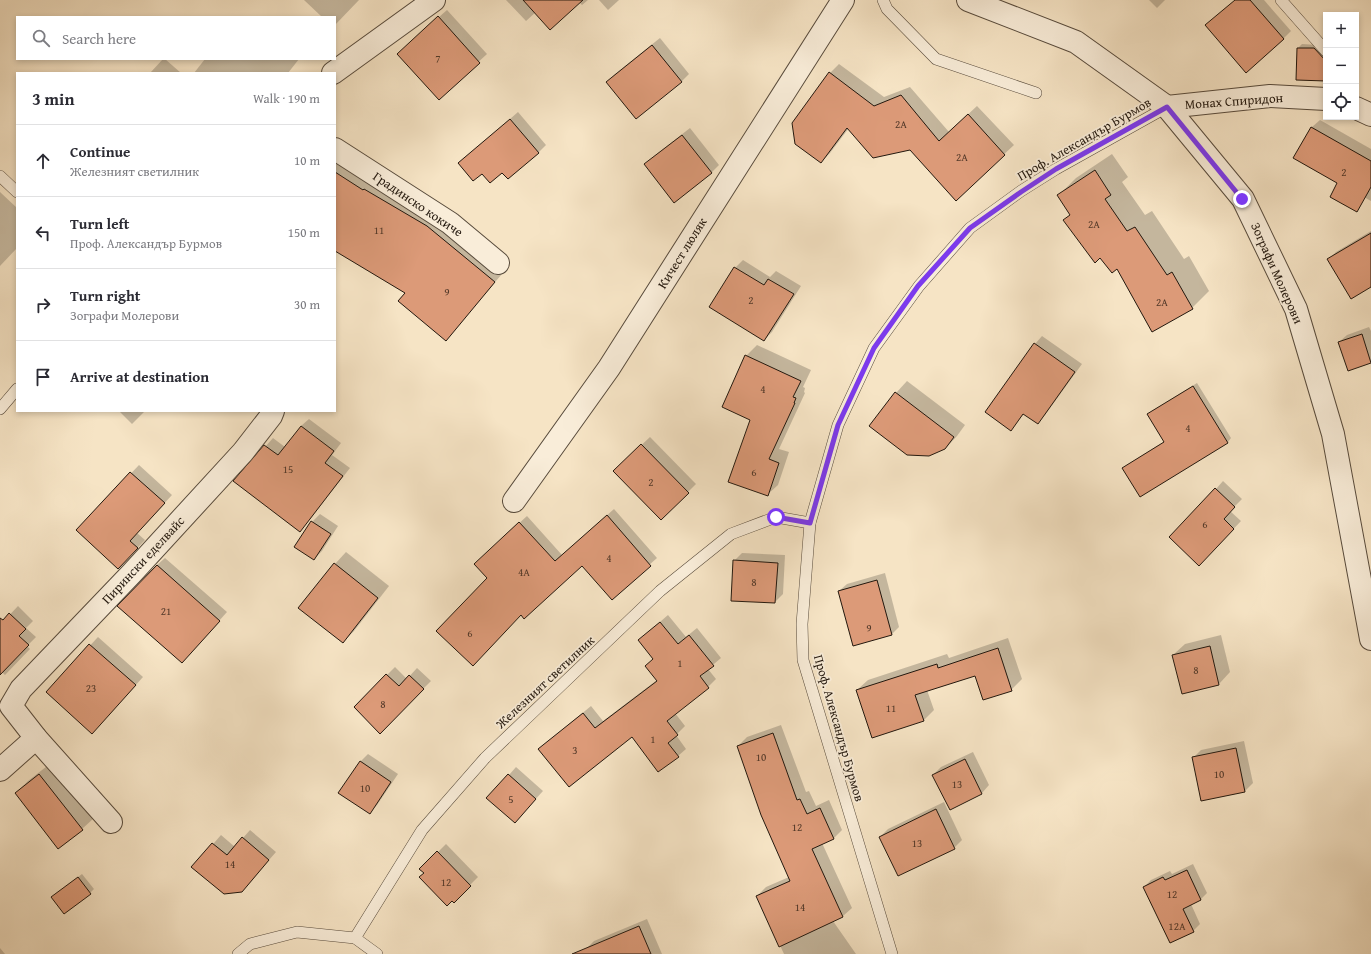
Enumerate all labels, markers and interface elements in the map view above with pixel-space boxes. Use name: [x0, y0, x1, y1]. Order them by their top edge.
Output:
map controls: [1323, 12, 1359, 120]
button: +: [1323, 12, 1359, 48]
search box: [16, 16, 336, 60]
icon: search: [30, 27, 52, 49]
text: Search here: [62, 28, 136, 49]
button: −: [1323, 48, 1359, 84]
house number: 7: [435, 50, 441, 66]
button: locate: [1323, 84, 1359, 120]
text: 3 min: [32, 86, 74, 111]
street label: Монах Спиридон: [1184, 88, 1284, 114]
text: Walk · 190 m: [253, 89, 320, 108]
street label: Проф. Александър Бурмов: [1013, 93, 1155, 185]
house number: 2А: [895, 116, 907, 132]
text: Continue: [70, 141, 131, 162]
house number: 2А: [956, 149, 968, 165]
icon: ahead: [32, 150, 54, 172]
text: 10 m: [294, 151, 320, 170]
text: Железният светилник: [70, 162, 199, 181]
house number: 2: [1341, 164, 1347, 180]
street label: Градинско кокиче: [369, 167, 467, 241]
route end: [1233, 190, 1251, 208]
text: Turn left: [70, 213, 129, 234]
street label: Кичест люляк: [653, 214, 712, 292]
house number: 2А: [1088, 216, 1100, 232]
street label: Зографи Молерови: [1246, 219, 1308, 327]
icon: left: [32, 222, 54, 244]
house number: 11: [374, 222, 384, 238]
text: 150 m: [288, 223, 320, 242]
text: Проф. Александър Бурмов: [70, 234, 222, 253]
house number: 9: [444, 284, 450, 300]
text: Turn right: [70, 285, 141, 306]
house number: 2: [748, 292, 754, 308]
icon: right: [32, 294, 54, 316]
house number: 2А: [1156, 294, 1168, 310]
text: 30 m: [294, 295, 320, 314]
text: Зографи Молерови: [70, 306, 179, 325]
icon: arrive: [32, 366, 54, 388]
text: Arrive at destination: [70, 366, 209, 387]
house number: 4: [760, 381, 766, 397]
house number: 4: [1185, 420, 1191, 436]
house number: 15: [283, 461, 293, 477]
house number: 6: [751, 464, 757, 480]
house number: 2: [648, 474, 654, 490]
route start: [767, 508, 785, 526]
street label: Пирински еделвайс: [97, 512, 189, 608]
house number: 6: [1202, 516, 1208, 532]
house number: 4: [606, 550, 612, 566]
house number: 4А: [518, 564, 530, 580]
house number: 8: [751, 574, 757, 590]
house number: 21: [161, 603, 171, 619]
house number: 9: [866, 620, 872, 636]
house number: 6: [467, 625, 473, 641]
street label: Железният светилник: [491, 631, 599, 734]
street label: Проф. Александър Бурмов: [809, 652, 869, 804]
house number: 1: [677, 655, 683, 671]
house number: 8: [1193, 662, 1199, 678]
house number: 23: [86, 680, 96, 696]
house number: 8: [380, 696, 386, 712]
house number: 11: [886, 700, 896, 716]
house number: 1: [650, 731, 656, 747]
house number: 3: [572, 742, 578, 758]
house number: 10: [756, 749, 766, 765]
house number: 10: [1214, 766, 1224, 782]
house number: 13: [952, 776, 962, 792]
house number: 10: [360, 780, 370, 796]
house number: 5: [508, 791, 514, 807]
house number: 12: [792, 819, 802, 835]
house number: 13: [912, 835, 922, 851]
house number: 14: [225, 856, 235, 872]
house number: 12: [441, 874, 451, 890]
house number: 12: [1167, 886, 1177, 902]
house number: 14: [795, 899, 805, 915]
house number: 12А: [1168, 918, 1186, 934]

